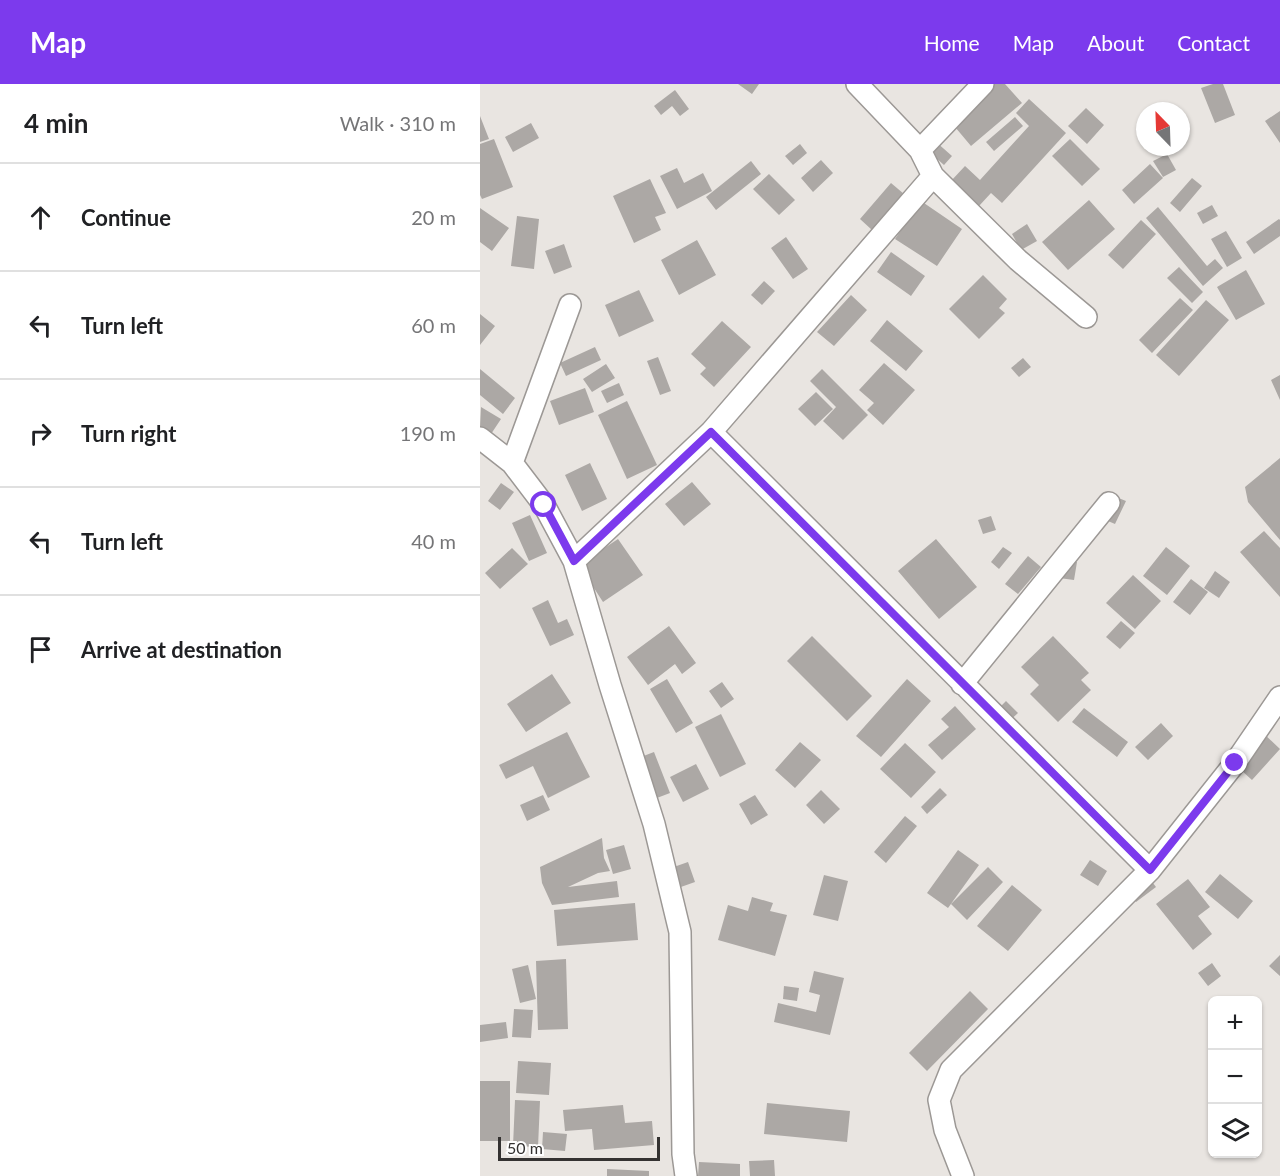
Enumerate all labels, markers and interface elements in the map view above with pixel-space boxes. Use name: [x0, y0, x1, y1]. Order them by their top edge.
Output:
text: Map: [30, 25, 86, 59]
text: Home: [924, 30, 980, 55]
text: Map: [1013, 30, 1054, 55]
text: About: [1087, 30, 1144, 55]
text: Contact: [1177, 30, 1250, 55]
north arrow: [1136, 102, 1190, 156]
text: 4 min: [24, 107, 88, 139]
text: Walk · 310 m: [340, 111, 456, 135]
icon: ahead: [24, 201, 57, 234]
text: Continue: [81, 204, 171, 231]
text: 20 m: [411, 205, 456, 229]
icon: left: [24, 309, 57, 342]
text: Turn left: [81, 312, 163, 339]
text: 60 m: [411, 313, 456, 337]
icon: right: [24, 417, 57, 450]
text: Turn right: [81, 420, 176, 447]
text: 190 m: [400, 421, 456, 445]
route start: [530, 491, 556, 517]
icon: left: [24, 525, 57, 558]
text: Turn left: [81, 528, 163, 555]
text: 40 m: [411, 529, 456, 553]
icon: arrive: [24, 633, 57, 666]
text: Arrive at destination: [81, 636, 282, 663]
route end: [1221, 749, 1247, 775]
map controls: [1208, 996, 1262, 1158]
button: +: [1208, 996, 1262, 1050]
button: −: [1208, 1050, 1262, 1104]
button: layers: [1208, 1104, 1262, 1158]
scale bar: [498, 1134, 660, 1162]
text: 50 m: [507, 1138, 543, 1157]

